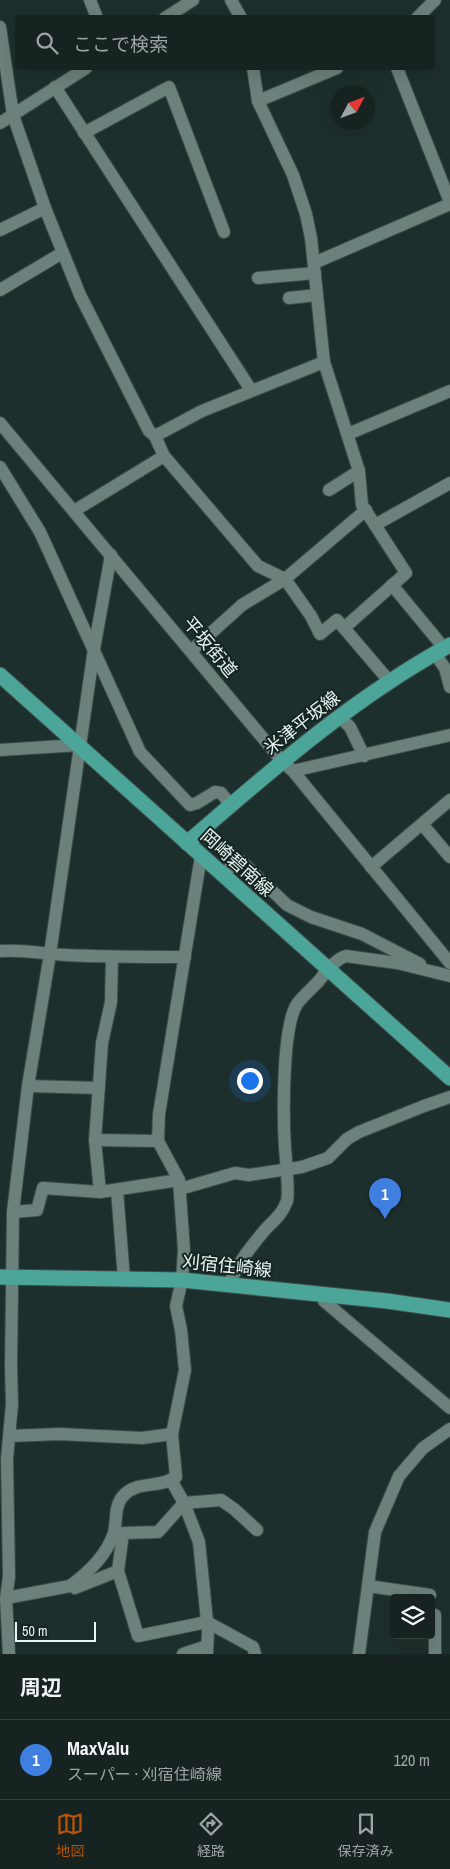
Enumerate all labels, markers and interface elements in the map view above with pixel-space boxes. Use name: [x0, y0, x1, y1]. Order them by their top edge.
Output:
search box: [15, 15, 435, 70]
icon: search: [33, 29, 61, 57]
text: ここで検索: [73, 31, 168, 57]
north arrow: [330, 85, 375, 130]
street label: 平坂街道: [178, 611, 243, 682]
street label: 米津平坂線: [259, 685, 345, 760]
street label: 岡崎碧南線: [196, 823, 279, 902]
your location: [237, 1068, 263, 1094]
pin: 1: [369, 1178, 401, 1219]
street label: 刈宿住崎線: [181, 1248, 273, 1283]
map controls: [390, 1594, 435, 1639]
button: layers: [390, 1594, 435, 1639]
scale bar: [15, 1619, 96, 1642]
text: 50 m: [22, 1622, 48, 1640]
text: 周辺: [20, 1673, 62, 1702]
text: MaxValu: [67, 1735, 129, 1761]
text: 1: [32, 1749, 40, 1771]
text: 120 m: [394, 1749, 430, 1771]
text: スーパー · 刈宿住崎線: [67, 1763, 222, 1785]
tab: 地図: [56, 1810, 84, 1860]
tab: 経路: [197, 1810, 225, 1860]
tab: 保存済み: [338, 1810, 394, 1860]

